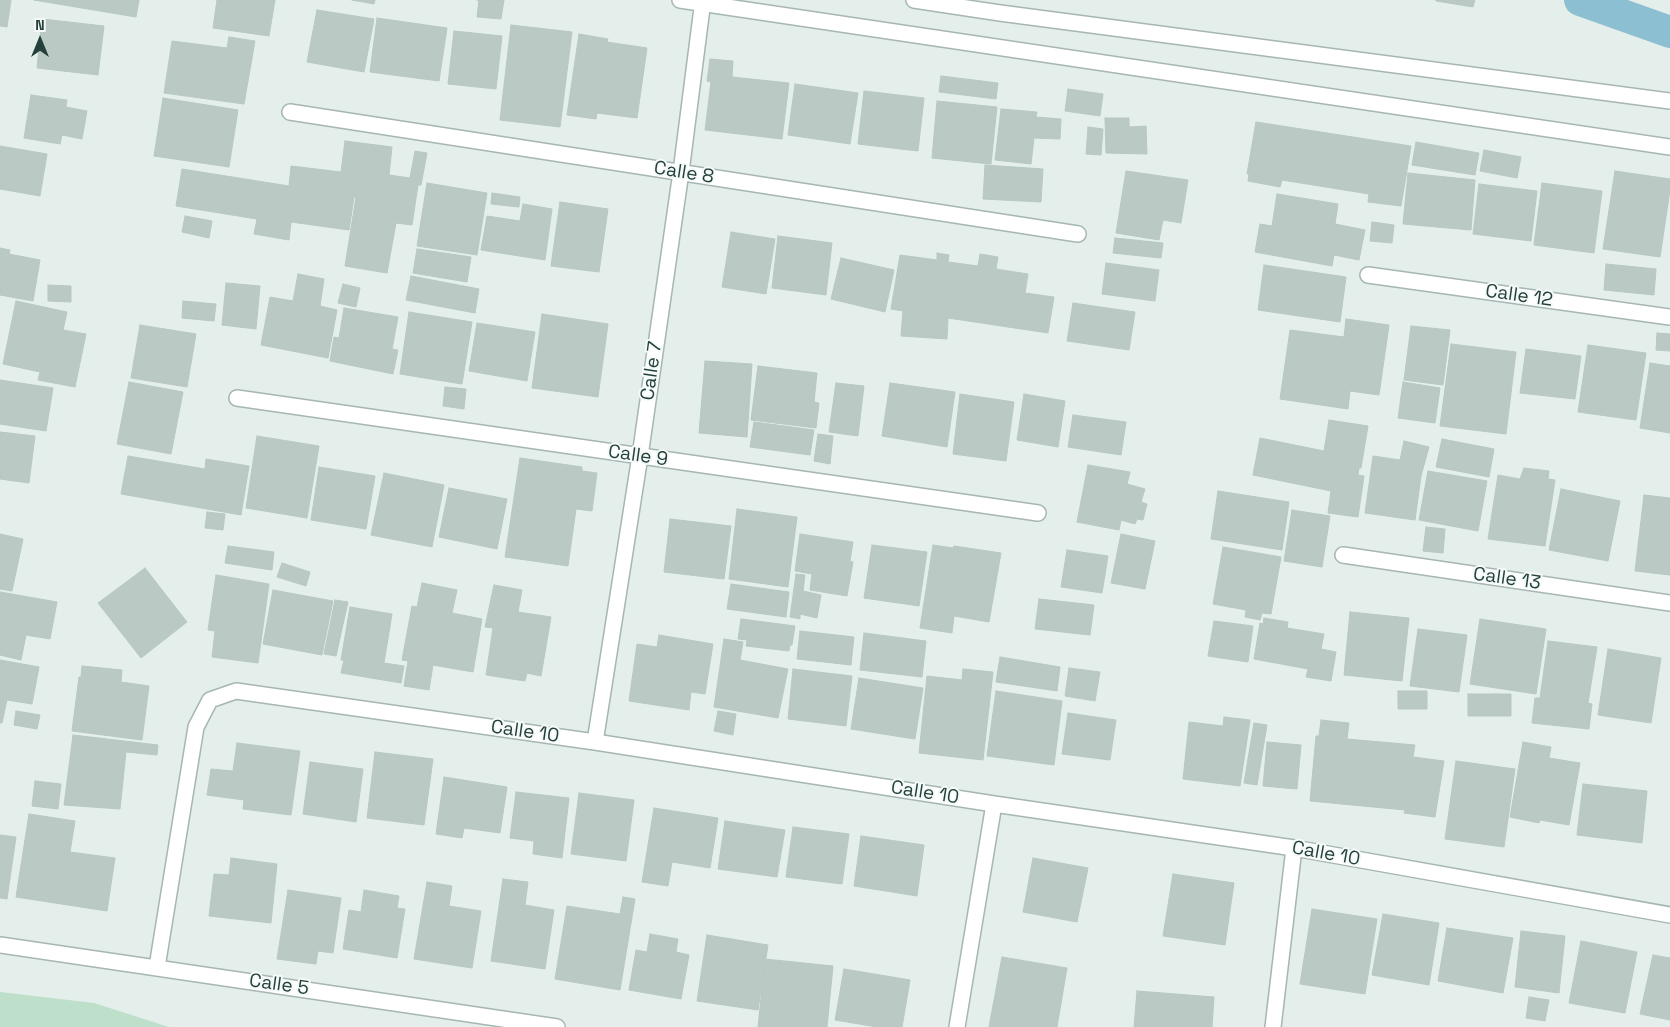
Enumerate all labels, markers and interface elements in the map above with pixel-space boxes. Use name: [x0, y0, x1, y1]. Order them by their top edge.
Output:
north arrow: [15, 15, 65, 65]
text: N: [35, 16, 45, 34]
street label: Calle 8: [652, 157, 716, 189]
street label: Calle 12: [1484, 280, 1554, 312]
street label: Calle 7: [637, 340, 667, 402]
street label: Calle 9: [607, 441, 669, 471]
street label: Calle 13: [1472, 563, 1542, 595]
street label: Calle 10: [489, 716, 561, 748]
street label: Calle 10: [889, 776, 961, 810]
street label: Calle 10: [1290, 837, 1362, 871]
street label: Calle 5: [248, 970, 310, 1000]

